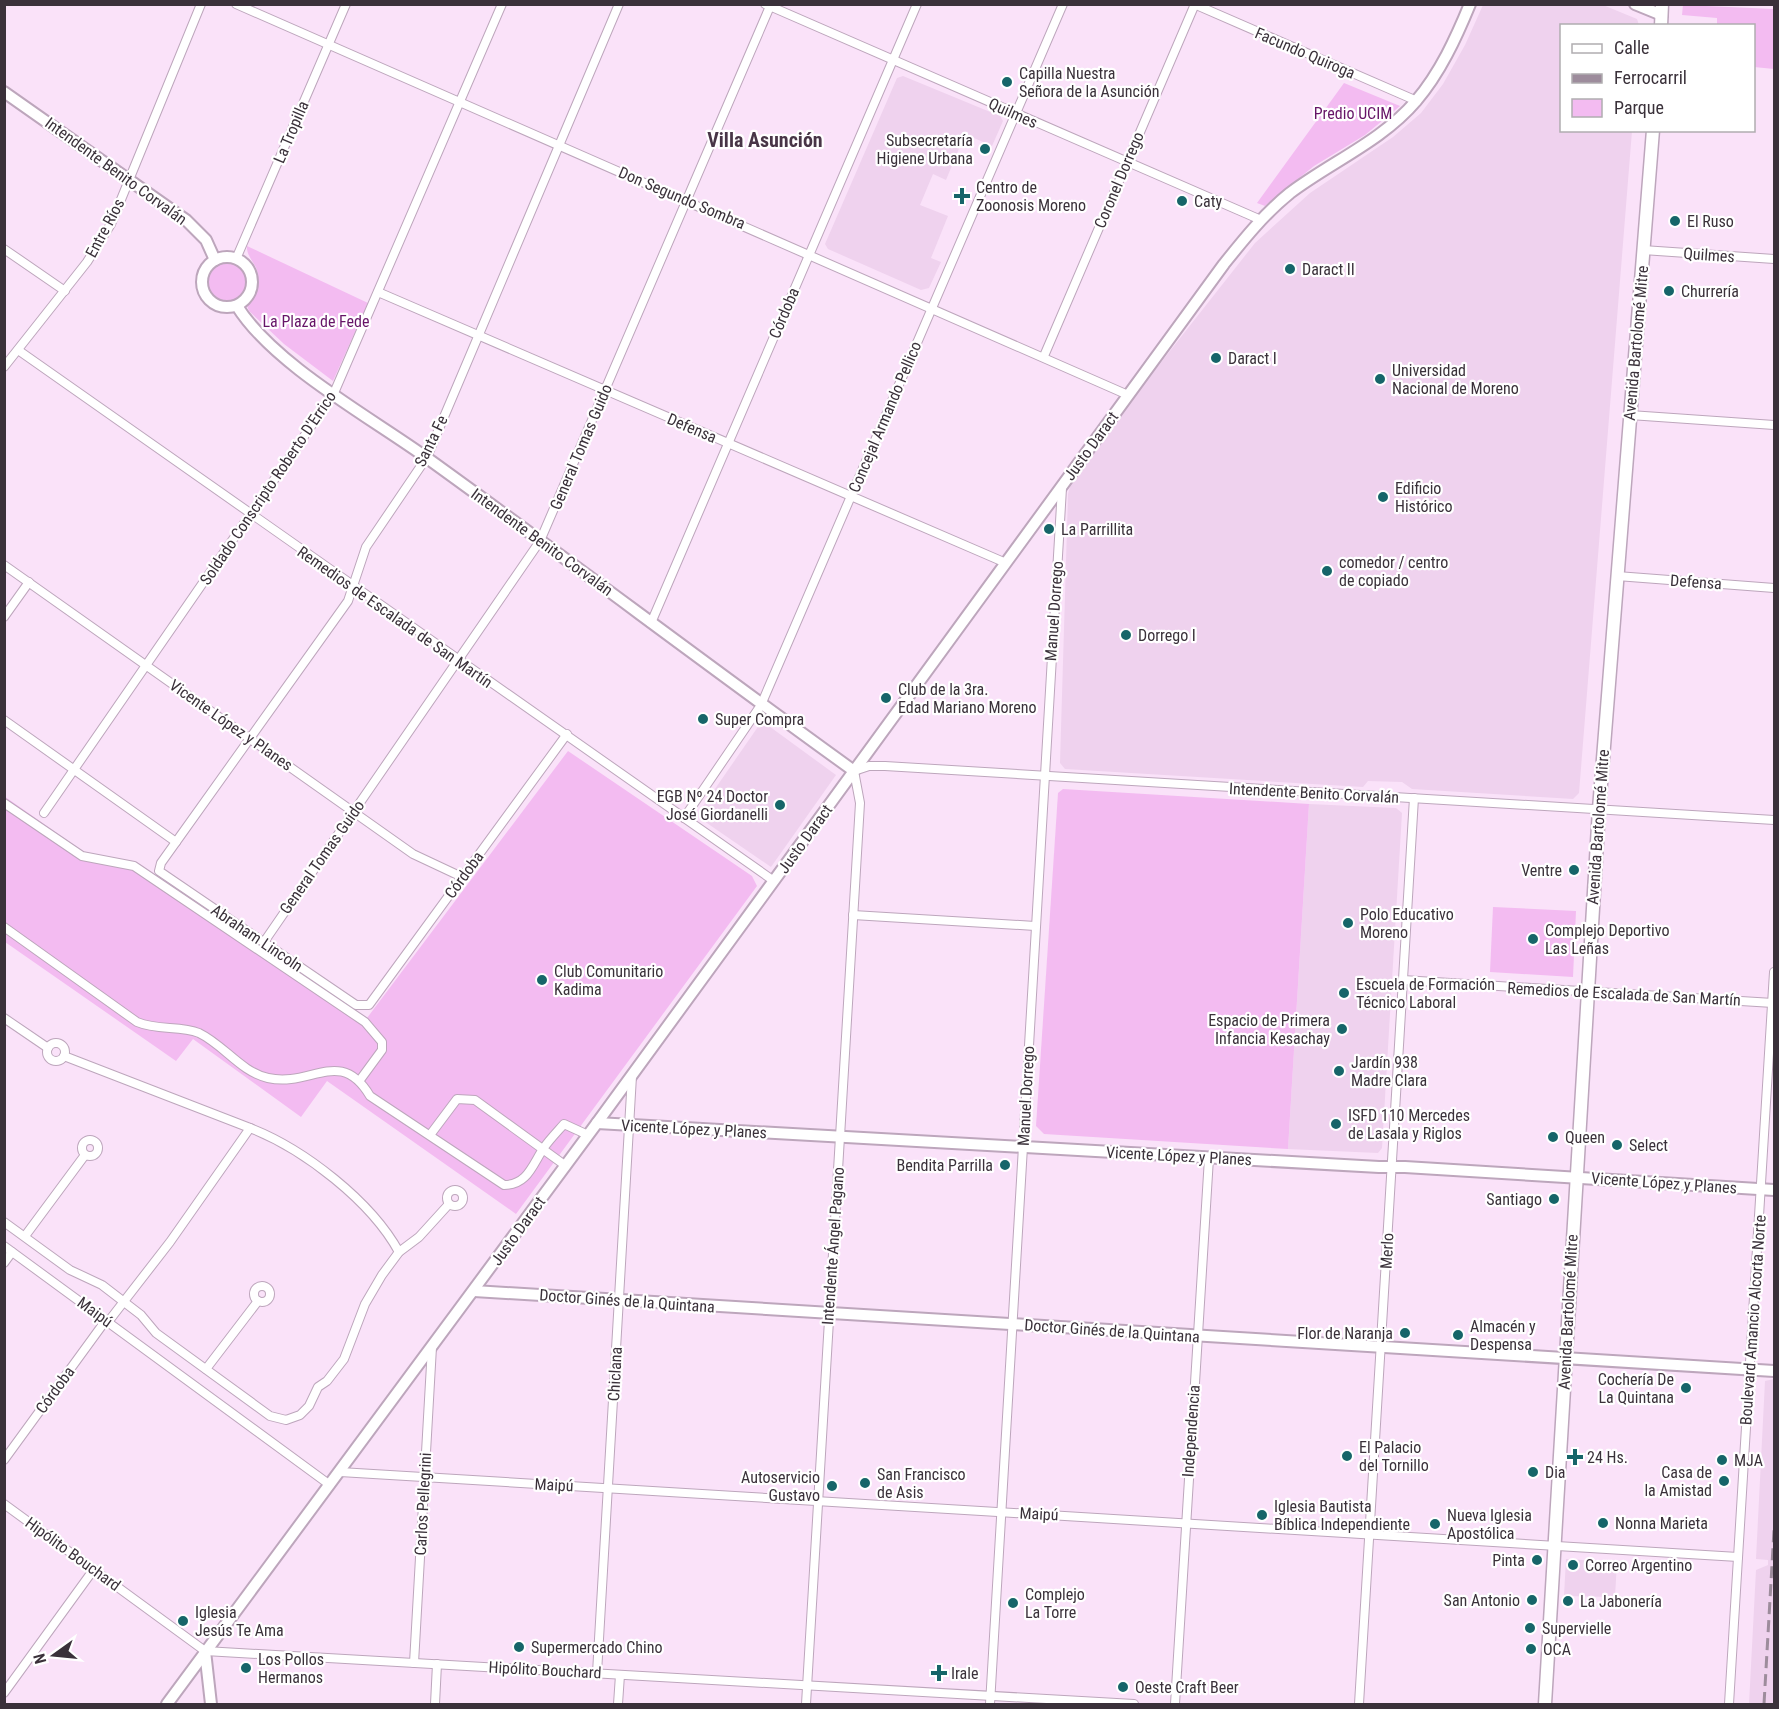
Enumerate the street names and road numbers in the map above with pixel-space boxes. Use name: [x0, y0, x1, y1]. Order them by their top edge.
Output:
street label: Facundo Quiroga: [1252, 23, 1358, 83]
street label: Quilmes: [986, 94, 1040, 132]
street label: La Tropilla: [269, 98, 313, 166]
street label: Intendente Benito Corvalán: [42, 113, 190, 229]
street label: Coronel Dorrego: [1090, 129, 1148, 231]
street label: Don Segundo Sombra: [616, 163, 748, 233]
street label: Entre Ríos: [82, 195, 128, 261]
street label: Quilmes: [1683, 244, 1735, 266]
street label: Avenida Bartolomé Mitre: [1620, 265, 1652, 421]
street label: Córdoba: [765, 285, 803, 341]
street label: Concejal Armando Pellico: [845, 339, 925, 495]
street label: General Tomas Guido: [546, 381, 616, 513]
street label: Soldado Conscripto Roberto D'Errico: [196, 387, 340, 589]
street label: Justo Daract: [1060, 408, 1122, 484]
street label: Defensa: [664, 409, 720, 447]
street label: Santa Fe: [410, 412, 452, 470]
street label: Intendente Benito Corvalán: [468, 484, 616, 600]
street label: Remedios de Escalada de San Martín: [294, 542, 496, 692]
street label: Manuel Dorrego: [1041, 560, 1067, 662]
street label: Defensa: [1670, 571, 1722, 593]
street label: Vicente López y Planes: [166, 675, 296, 775]
street label: Avenida Bartolomé Mitre: [1583, 749, 1613, 905]
street label: Intendente Benito Corvalán: [1228, 779, 1400, 807]
street label: General Tomas Guido: [276, 796, 368, 918]
street label: Justo Daract: [774, 801, 836, 877]
street label: Córdoba: [441, 848, 487, 902]
street label: Abraham Lincoln: [208, 900, 306, 976]
street label: Remedios de Escalada de San Martín: [1507, 978, 1741, 1010]
street label: Manuel Dorrego: [1014, 1045, 1038, 1147]
street label: Vicente López y Planes: [621, 1116, 767, 1142]
street label: Vicente López y Planes: [1106, 1143, 1252, 1169]
street label: Intendente Ángel Pagano: [818, 1166, 848, 1326]
street label: Vicente López y Planes: [1591, 1168, 1737, 1198]
street label: Justo Daract: [487, 1193, 549, 1269]
street label: Boulevard Amancio Alcorta Norte: [1736, 1214, 1770, 1426]
street label: Merlo: [1377, 1232, 1397, 1270]
street label: Avenida Bartolomé Mitre: [1554, 1234, 1582, 1390]
street label: Doctor Ginés de la Quintana: [539, 1285, 715, 1317]
street label: Maipú: [74, 1293, 116, 1331]
street label: Doctor Ginés de la Quintana: [1024, 1315, 1200, 1347]
street label: Chiclana: [604, 1346, 626, 1402]
street label: Córdoba: [32, 1363, 78, 1417]
street label: Independencia: [1178, 1384, 1204, 1478]
street label: Carlos Pellegrini: [411, 1452, 435, 1556]
street label: Maipú: [534, 1474, 574, 1496]
street label: Maipú: [1019, 1503, 1059, 1525]
street label: Hipólito Bouchard: [22, 1513, 124, 1595]
street label: Hipólito Bouchard: [488, 1658, 602, 1682]

